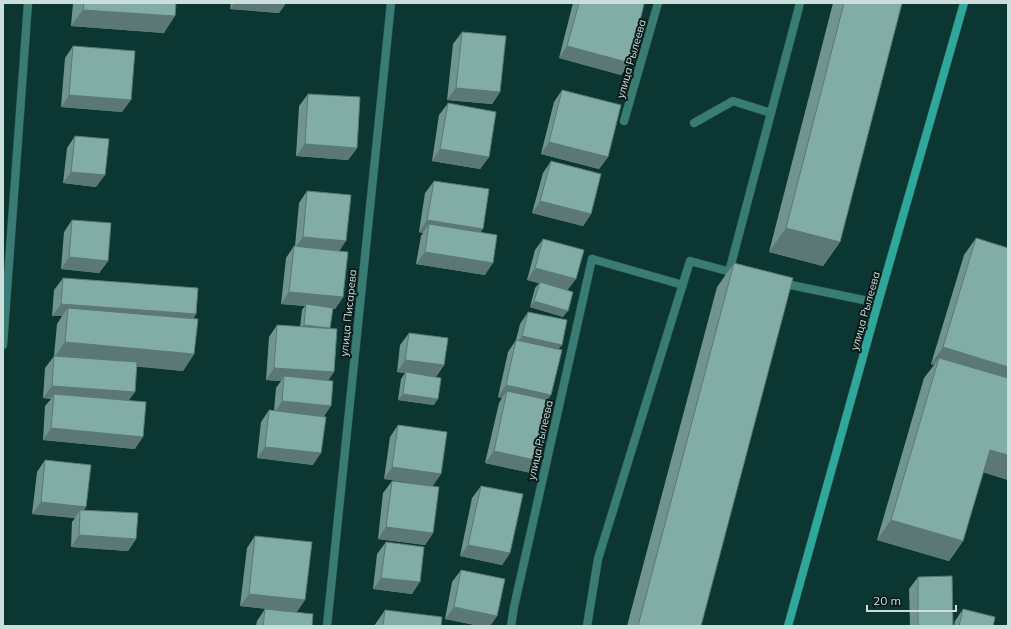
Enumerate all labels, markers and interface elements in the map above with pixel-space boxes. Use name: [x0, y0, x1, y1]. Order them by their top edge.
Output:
street label: улица Рылеева: [613, 18, 649, 100]
street label: улица Писарева: [336, 269, 360, 357]
street label: улица Рылеева: [847, 270, 883, 352]
street label: улица Рылеева: [524, 399, 556, 481]
scale bar: [867, 587, 956, 613]
text: 20 m: [873, 593, 901, 608]

